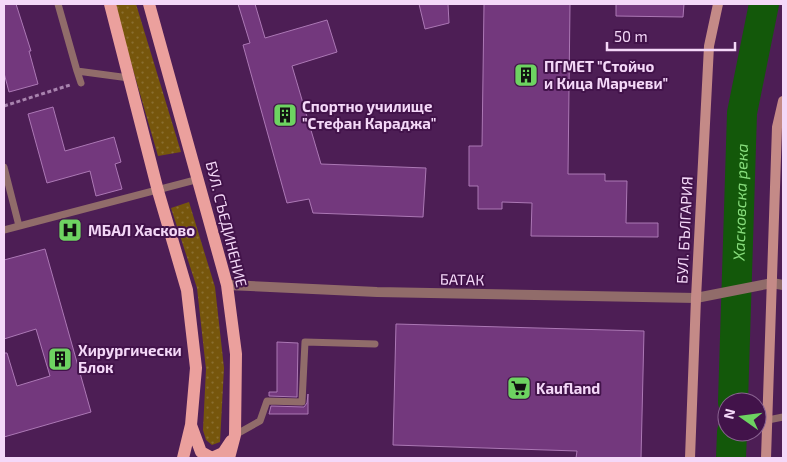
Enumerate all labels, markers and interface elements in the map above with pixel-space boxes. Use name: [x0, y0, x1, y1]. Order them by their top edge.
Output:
scale bar: [607, 20, 734, 52]
text: 50 m: [614, 27, 648, 45]
place label: ПГМЕТ "Стойчо и Кица Марчеви": [544, 57, 668, 92]
building icon: ПГМЕТ "Стойчо и Кица Марчеви": [513, 62, 539, 88]
place label: Спортно училище "Стефан Караджа": [302, 97, 436, 132]
building icon: Спортно училище "Стефан Караджа": [272, 102, 298, 128]
water label: Хасковска река: [728, 143, 751, 262]
street label: БУЛ. СЪЕДИНЕНИЕ: [203, 159, 251, 289]
street label: БУЛ. БЪЛГАРИЯ: [672, 176, 696, 284]
hospital icon: МБАЛ Хасково: [57, 217, 83, 243]
place label: МБАЛ Хасково: [88, 221, 195, 239]
street label: БАТАК: [440, 270, 484, 288]
place label: Хирургически Блок: [78, 341, 182, 376]
building icon: Хирургически Блок: [47, 346, 73, 372]
supermarket icon: Kaufland: [506, 375, 532, 401]
place label: Kaufland: [536, 379, 600, 397]
north arrow: [717, 392, 767, 442]
text: N: [719, 407, 738, 421]

